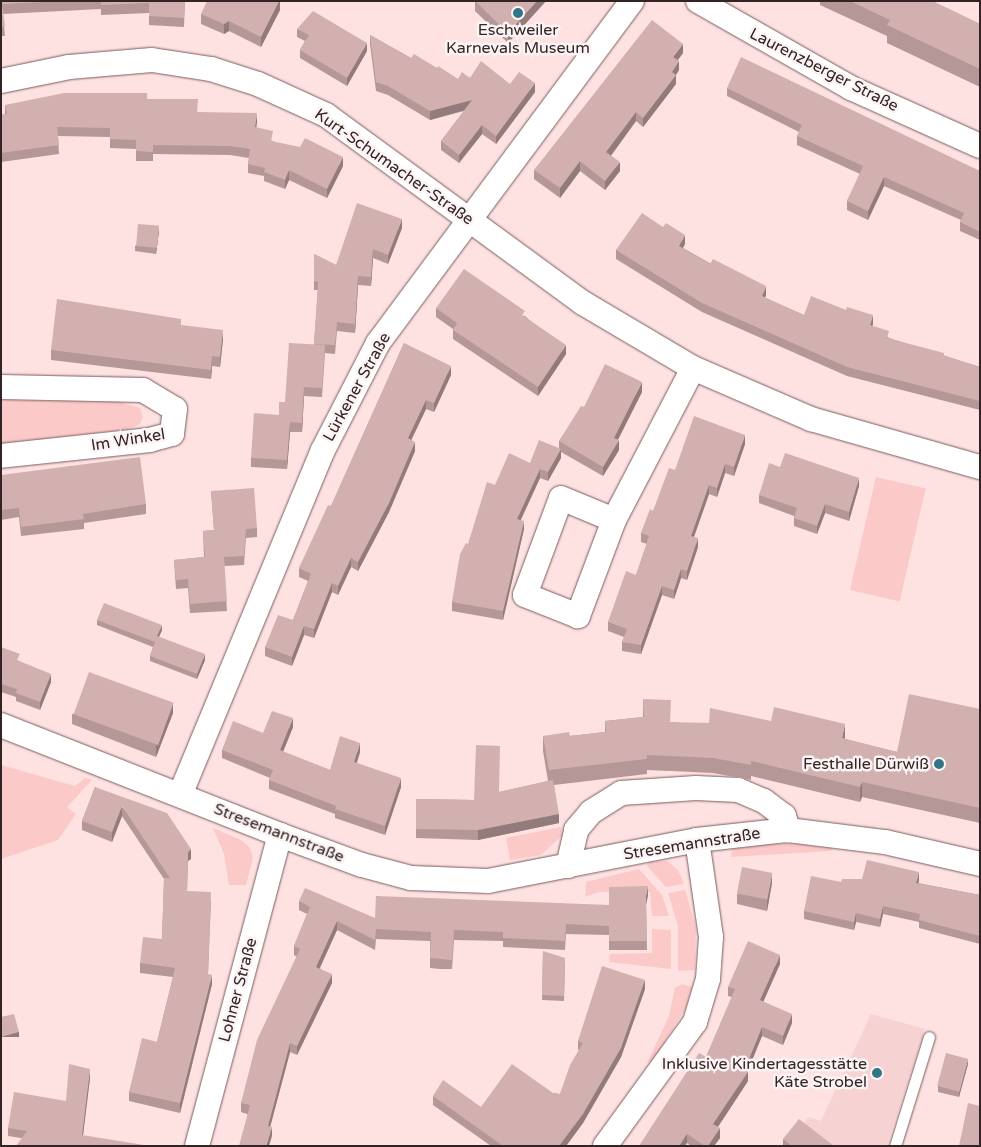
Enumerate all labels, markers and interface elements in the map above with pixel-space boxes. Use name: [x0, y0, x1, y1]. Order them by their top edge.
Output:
marker: Eschweiler Karnevals Museum: [512, 7, 524, 19]
place label: Eschweiler Karnevals Museum: [446, 20, 590, 58]
street label: Laurenzberger Straße: [746, 24, 902, 116]
street label: Kurt-Schumacher-Straße: [311, 105, 477, 229]
street label: Lürkener Straße: [319, 329, 395, 445]
street label: Im Winkel: [90, 425, 166, 455]
place label: Festhalle Dürwiß: [803, 754, 929, 774]
marker: Festhalle Dürwiß: [933, 758, 945, 770]
street label: Stresemannstraße: [211, 799, 347, 867]
street label: Stresemannstraße: [622, 824, 762, 864]
street label: Lohner Straße: [215, 936, 261, 1044]
place label: Inklusive Kindertagesstätte Käte Strobel: [662, 1054, 867, 1092]
marker: Inklusive Kindertagesstätte Käte Strobel: [871, 1067, 883, 1079]

